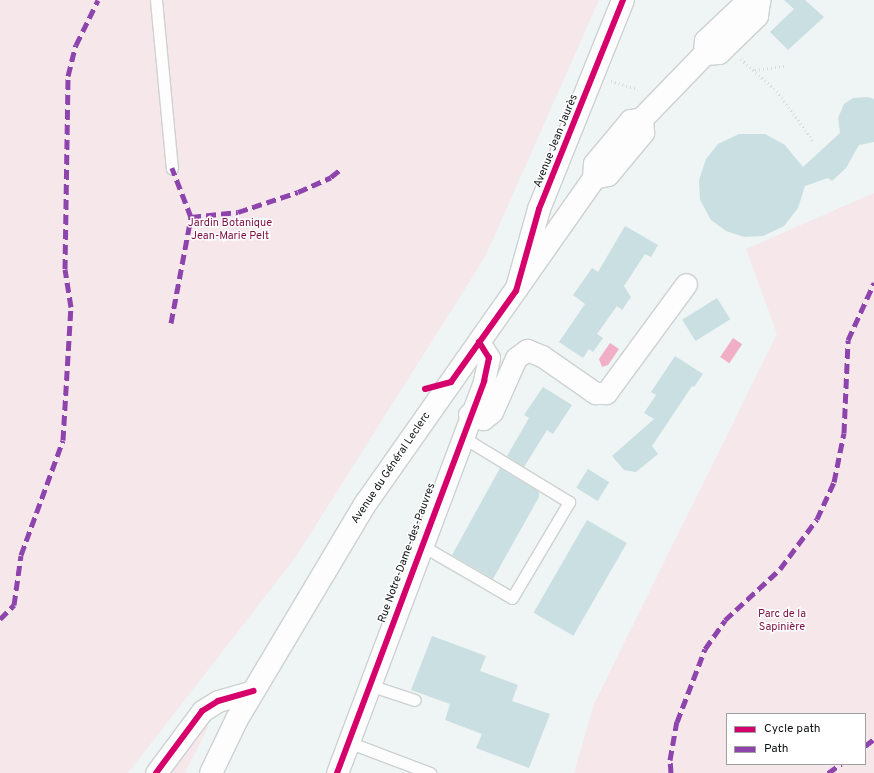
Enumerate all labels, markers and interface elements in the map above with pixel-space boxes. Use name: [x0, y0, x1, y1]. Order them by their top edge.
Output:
street label: Avenue Jean Jaurès: [531, 92, 581, 190]
park label: Jardin Botanique Jean-Marie Pelt: [188, 217, 272, 243]
street label: Avenue du Général Leclerc: [349, 410, 433, 526]
street label: Rue Notre-Dame-des-Pauvres: [376, 481, 438, 625]
park label: Parc de la Sapinière: [758, 608, 806, 634]
legend: [726, 713, 866, 765]
text: Cycle path: [764, 721, 821, 737]
text: Path: [764, 741, 789, 757]

